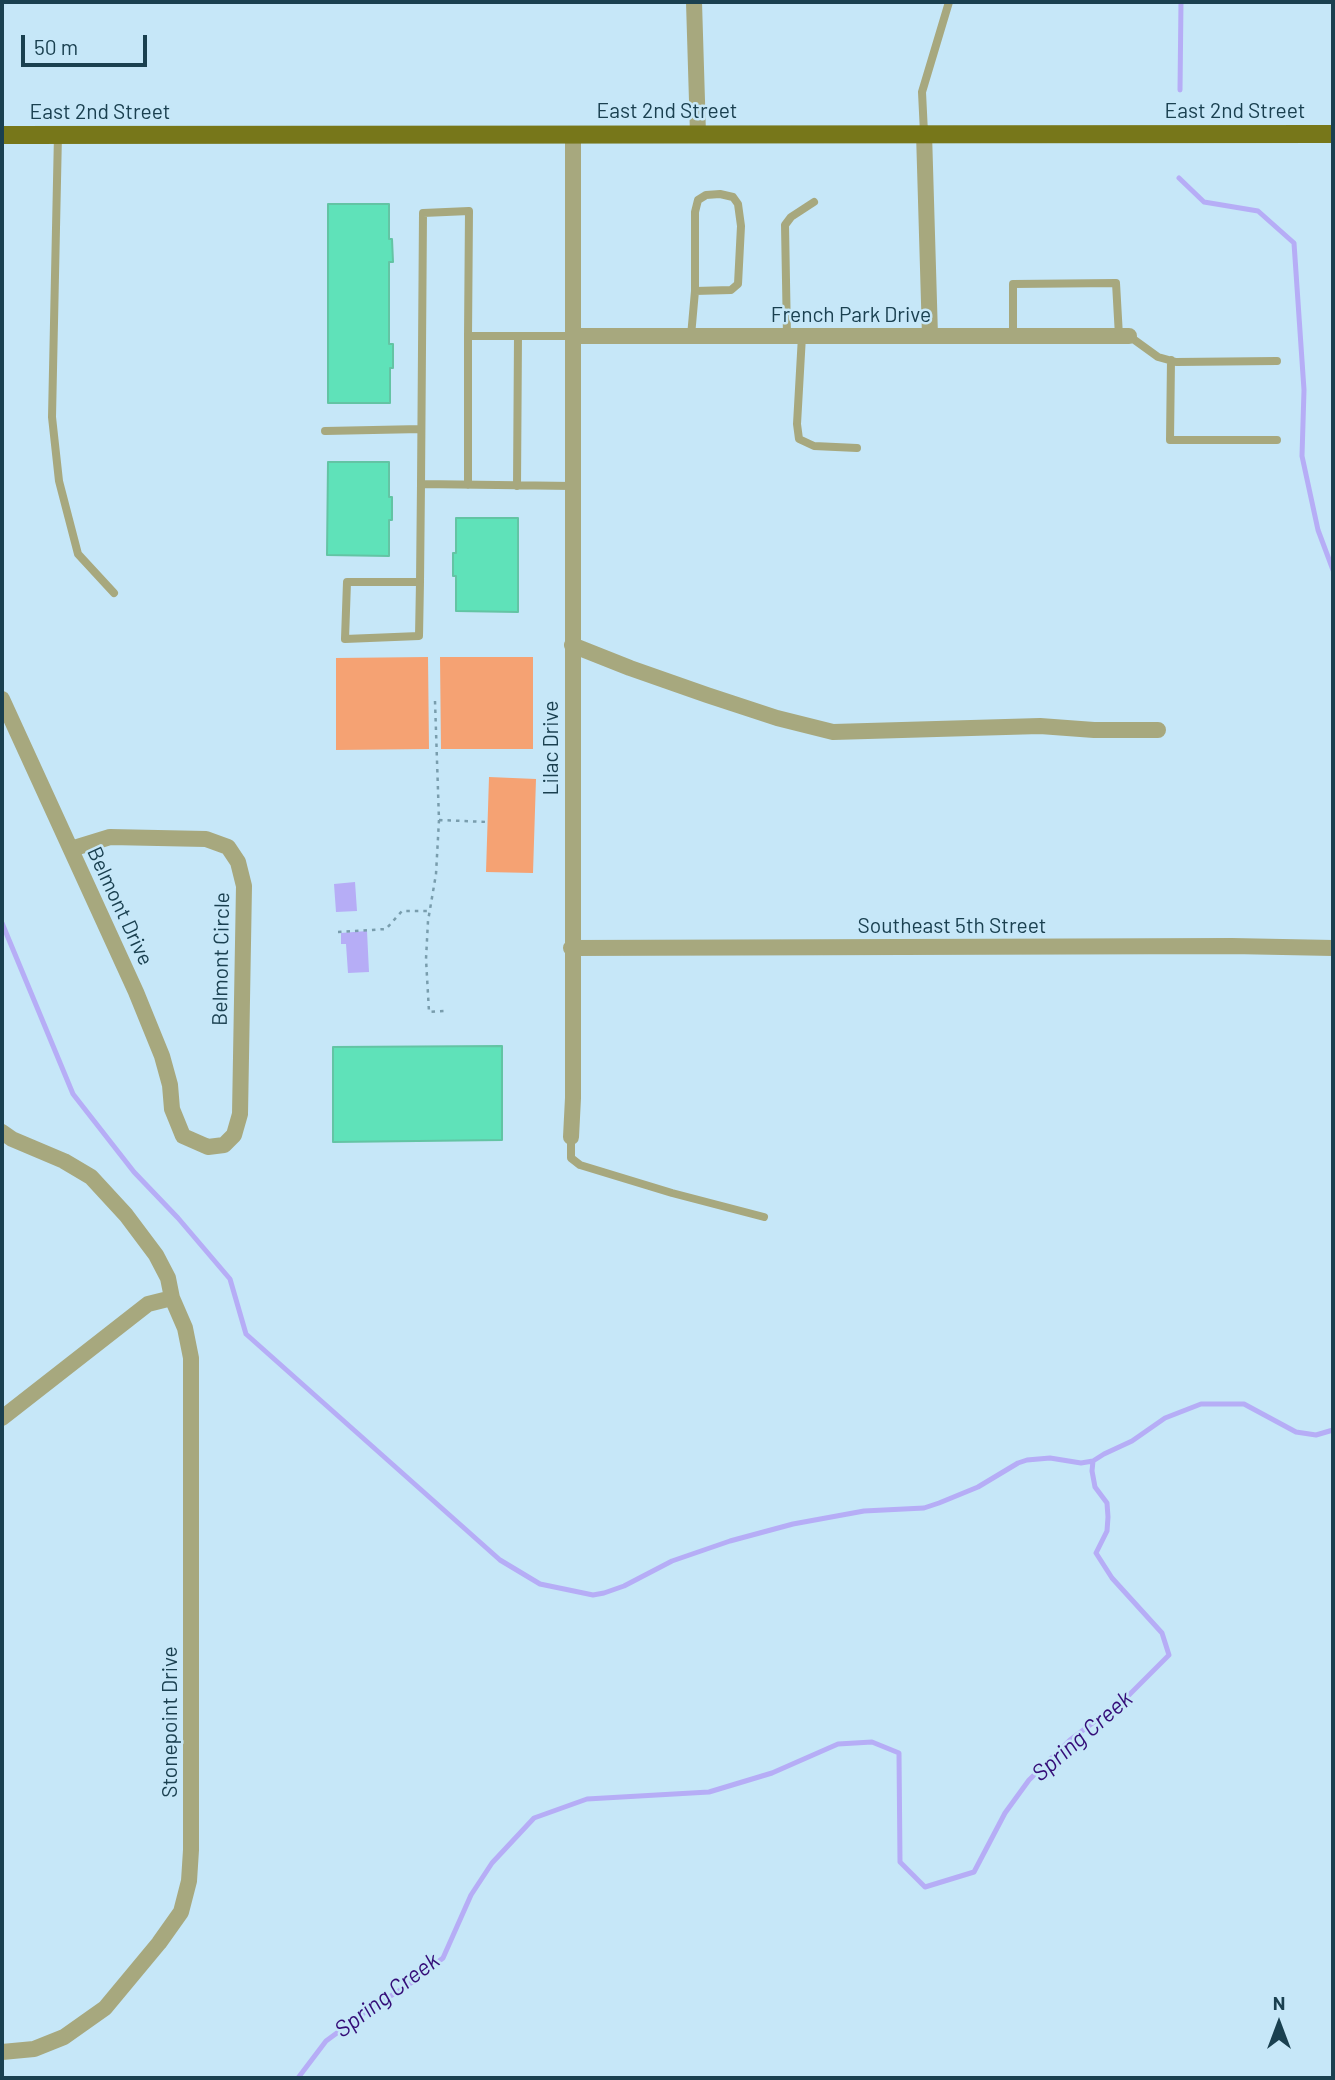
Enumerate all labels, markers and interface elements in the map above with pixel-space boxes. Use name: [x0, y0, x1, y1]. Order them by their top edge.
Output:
scale bar: [24, 21, 150, 65]
text: 50 m: [34, 34, 78, 59]
street label: East 2nd Street: [597, 98, 737, 124]
street label: East 2nd Street: [1165, 98, 1305, 124]
street label: East 2nd Street: [30, 99, 170, 125]
street label: French Park Drive: [771, 302, 931, 328]
street label: Lilac Drive: [538, 701, 564, 795]
street label: Belmont Drive: [82, 843, 158, 969]
street label: Belmont Circle: [207, 892, 235, 1026]
street label: Southeast 5th Street: [858, 913, 1046, 939]
street label: Stonepoint Drive: [157, 1646, 183, 1798]
water label: Spring Creek: [1026, 1685, 1138, 1787]
water label: Spring Creek: [329, 1947, 445, 2043]
north arrow: [1244, 1989, 1314, 2059]
text: N: [1273, 1991, 1285, 2014]

